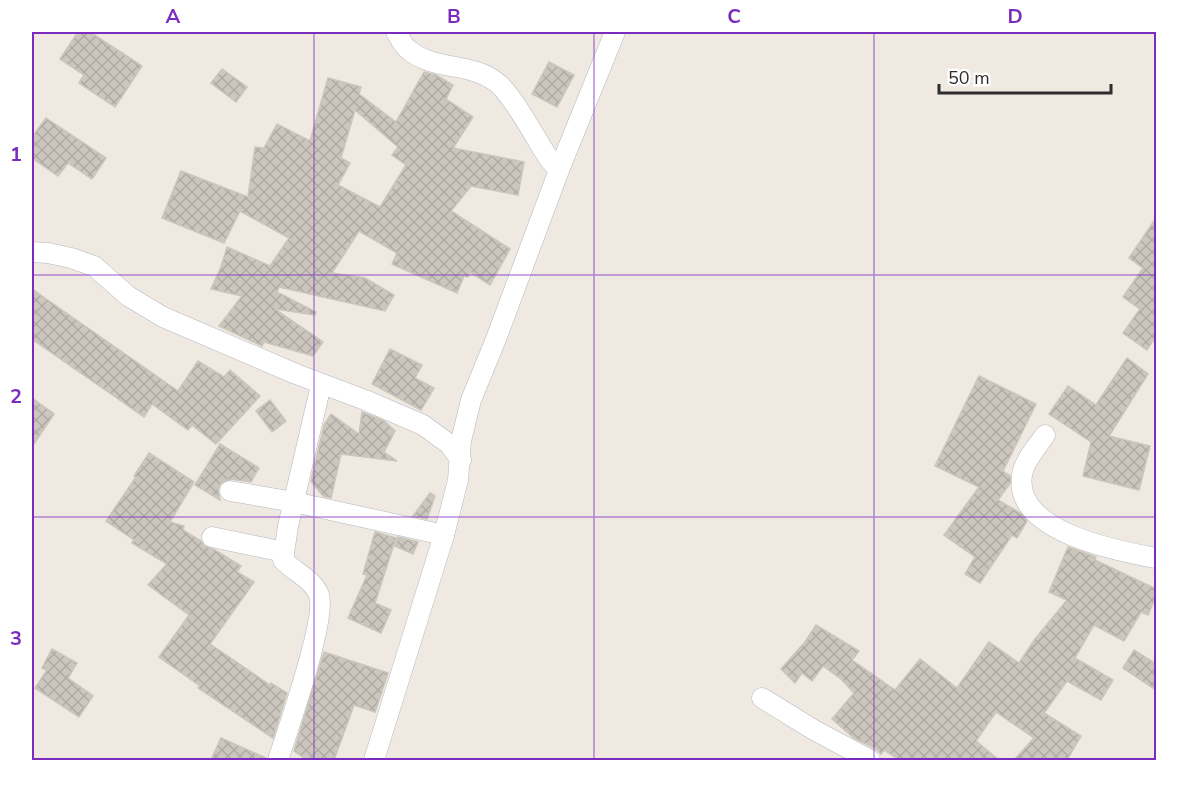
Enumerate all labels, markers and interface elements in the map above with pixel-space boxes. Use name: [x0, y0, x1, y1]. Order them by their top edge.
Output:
text: A: [166, 3, 181, 30]
text: B: [447, 3, 461, 30]
text: C: [727, 3, 741, 30]
text: D: [1007, 3, 1023, 30]
scale bar: [939, 57, 1112, 95]
text: 50 m: [948, 66, 990, 90]
text: 1: [10, 141, 22, 168]
text: 2: [10, 383, 22, 410]
text: 3: [10, 625, 22, 652]

